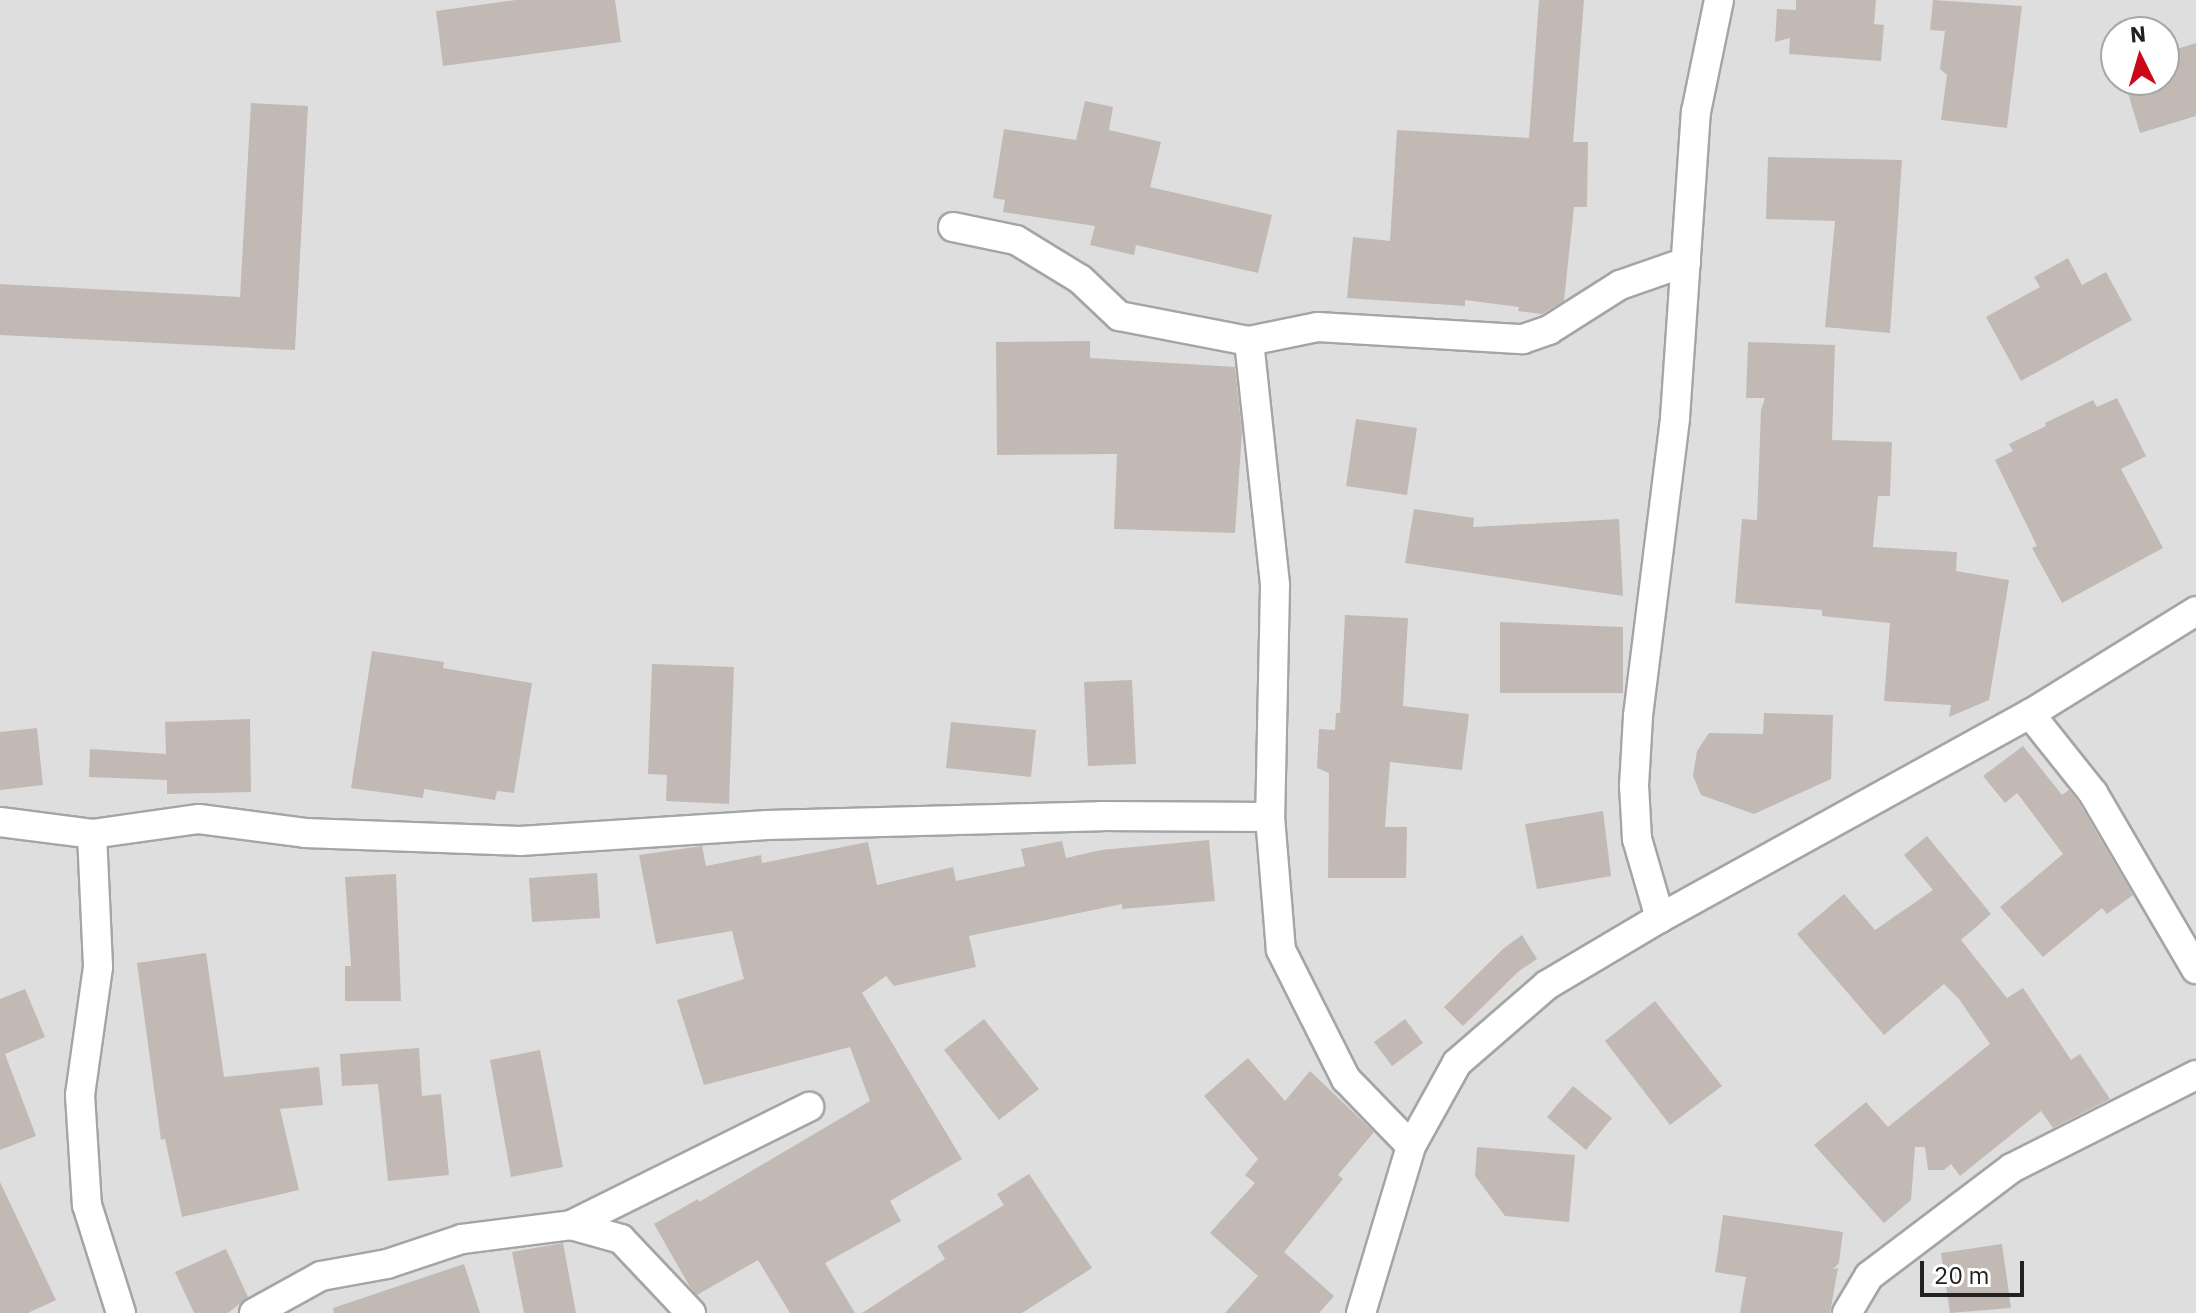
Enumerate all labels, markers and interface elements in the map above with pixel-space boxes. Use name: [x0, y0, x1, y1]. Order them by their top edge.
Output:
north arrow: [2100, 16, 2180, 96]
text: N: [2129, 18, 2147, 49]
scale bar: [1924, 1245, 2028, 1295]
text: 20 m: [1934, 1259, 1989, 1291]

